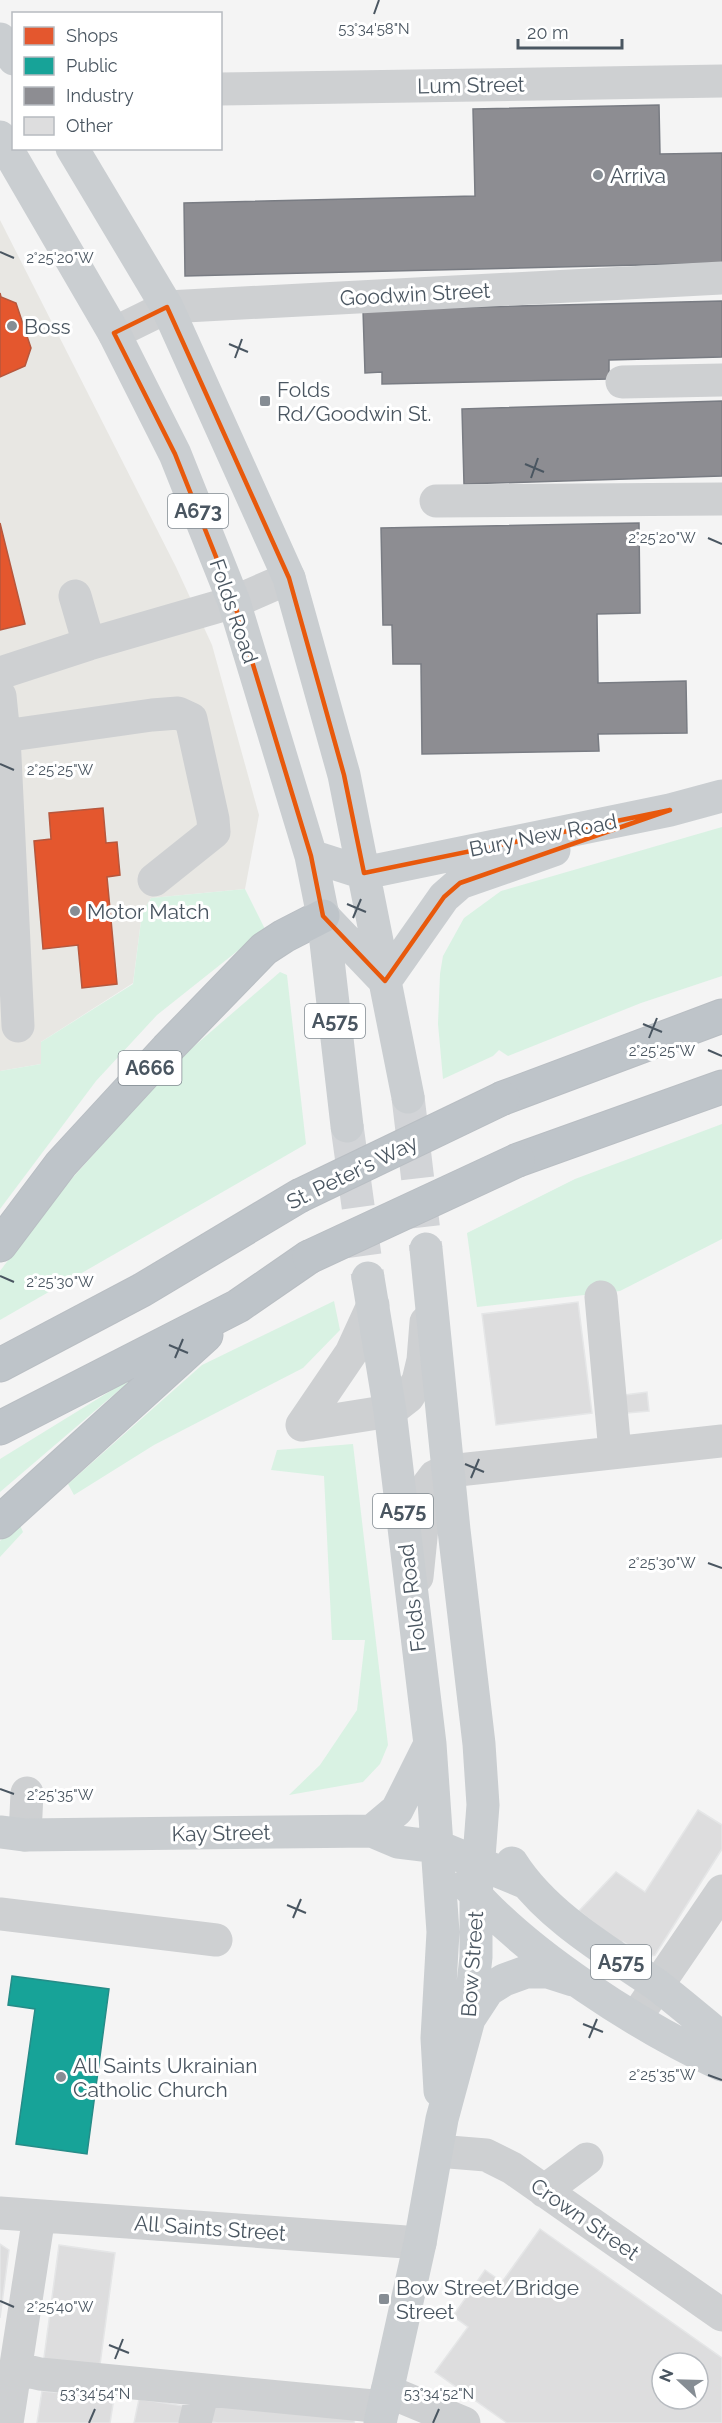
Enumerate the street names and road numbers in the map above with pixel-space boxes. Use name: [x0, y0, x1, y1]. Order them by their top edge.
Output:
street label: Lum Street: [417, 72, 525, 98]
street label: Goodwin Street: [339, 278, 491, 310]
road number: A673: [168, 494, 228, 528]
street label: Folds Road: [204, 555, 264, 667]
street label: Bury New Road: [467, 808, 619, 862]
road number: A575: [305, 1004, 365, 1038]
road number: A666: [118, 1051, 182, 1085]
street label: St. Peter's Way: [282, 1130, 422, 1214]
road number: A575: [373, 1494, 433, 1528]
street label: Folds Road: [393, 1542, 431, 1654]
street label: Kay Street: [171, 1820, 271, 1846]
street label: Bow Street: [456, 1910, 488, 2018]
road number: A575: [591, 1945, 651, 1979]
street label: Crown Street: [526, 2172, 644, 2266]
street label: All Saints Street: [133, 2210, 287, 2246]

